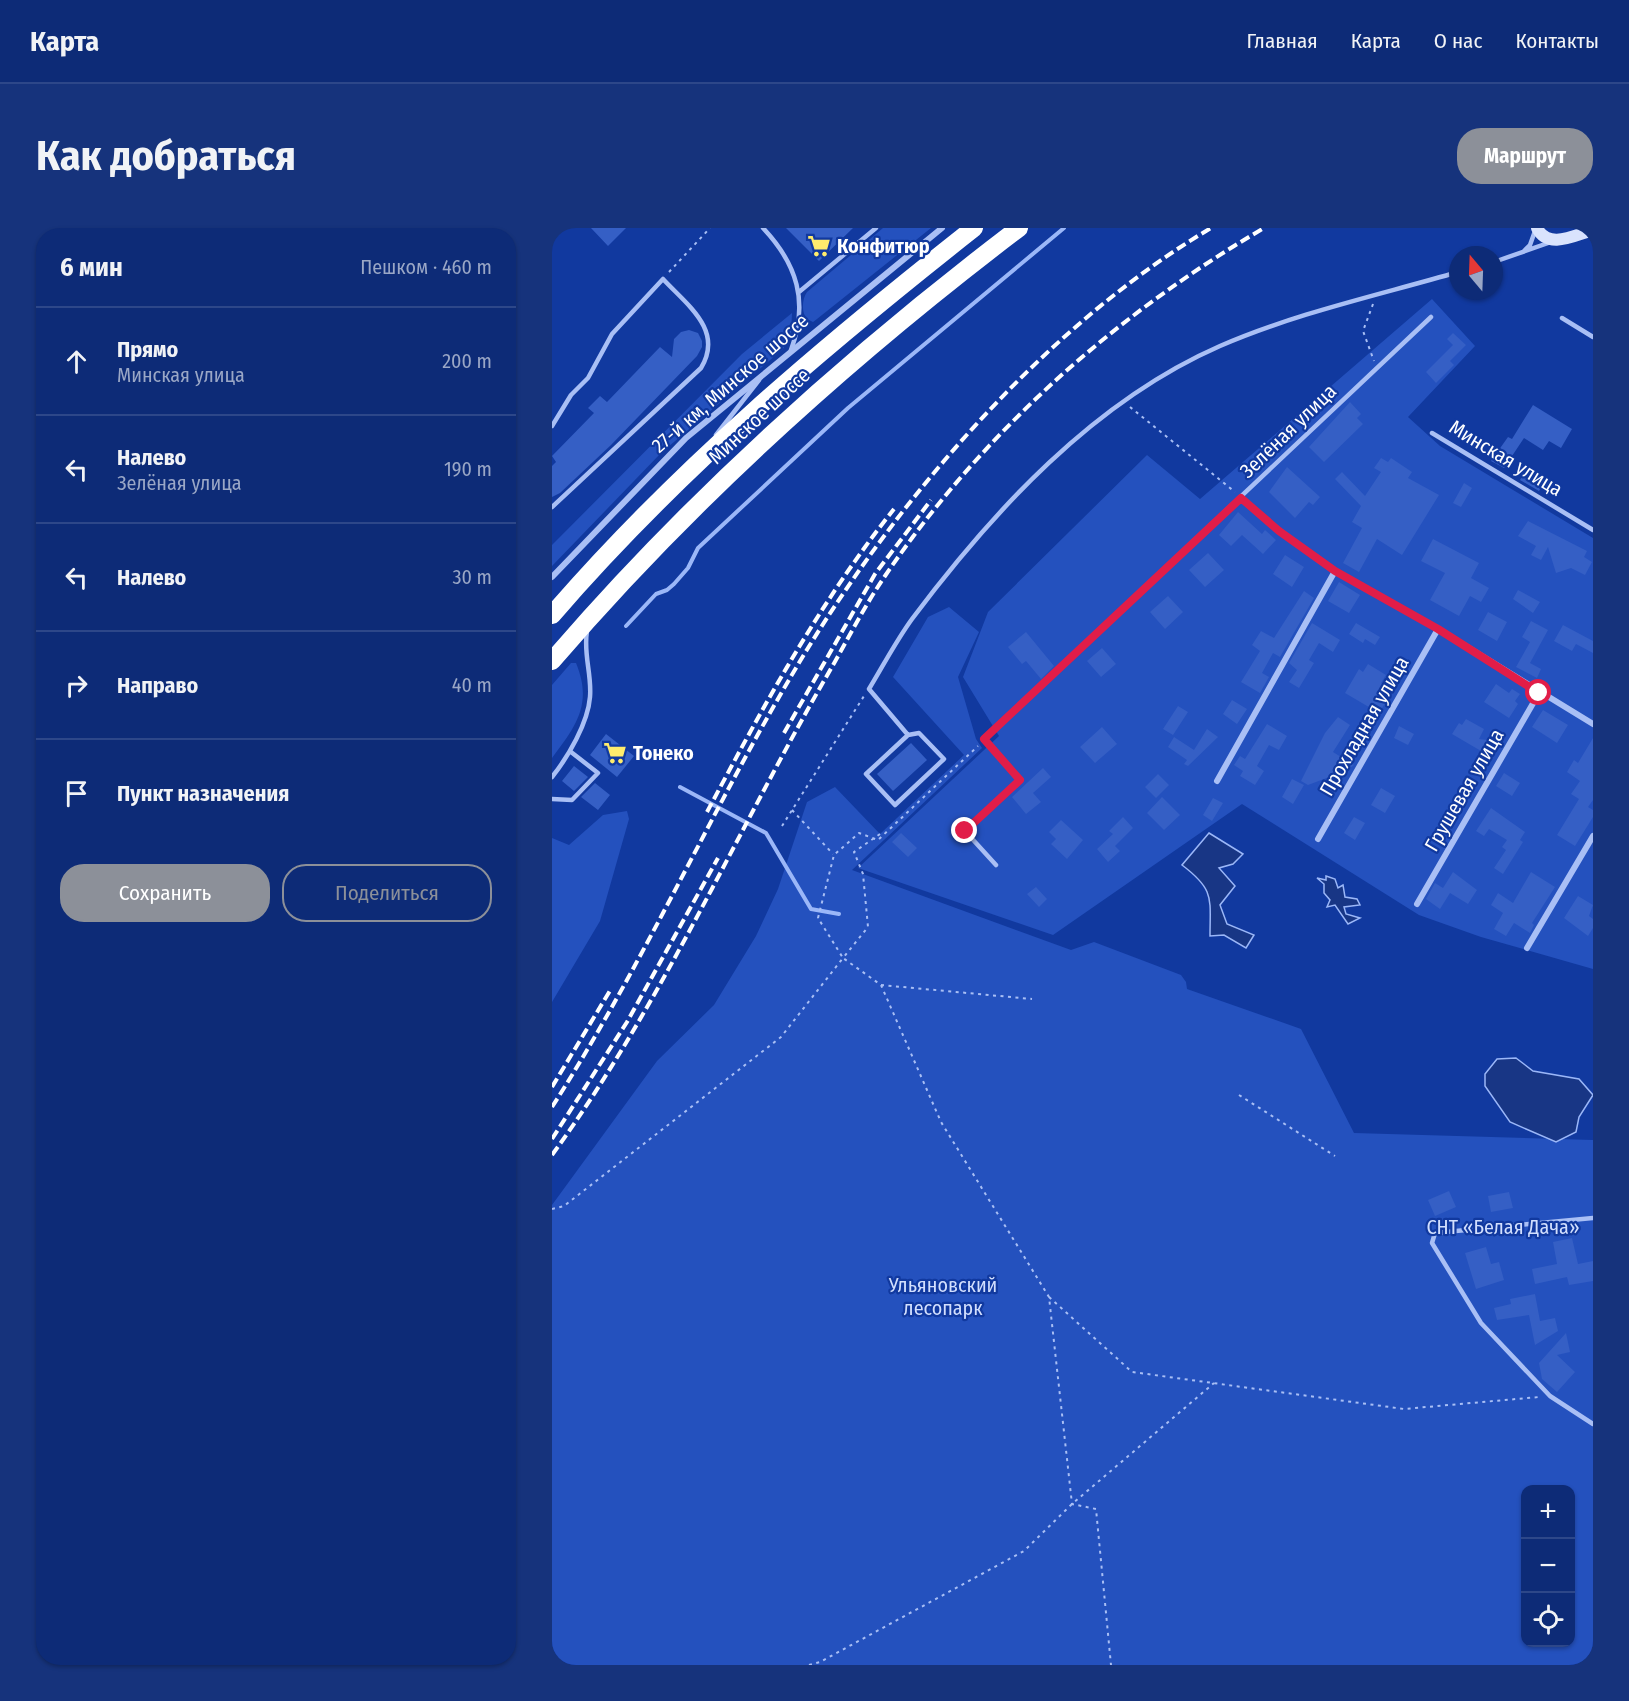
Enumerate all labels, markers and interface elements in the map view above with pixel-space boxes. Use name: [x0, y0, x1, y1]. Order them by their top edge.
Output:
text: Карта: [30, 25, 99, 58]
text: Главная: [1247, 28, 1318, 54]
text: Карта: [1351, 28, 1401, 54]
text: О нас: [1434, 28, 1482, 54]
text: Контакты: [1515, 28, 1599, 54]
button: Маршрут: [1457, 128, 1593, 184]
text: Как добраться: [36, 131, 296, 181]
supermarket icon: Конфитюр: [806, 233, 832, 259]
place label: Конфитюр: [837, 234, 930, 258]
north arrow: [1449, 246, 1503, 300]
text: 6 мин: [60, 252, 123, 283]
text: Пешком · 460 m: [360, 255, 492, 279]
street label: 27-й км, Минское шоссе: [647, 308, 813, 458]
text: Прямо: [117, 336, 178, 363]
icon: ahead: [60, 345, 93, 378]
text: 200 m: [442, 349, 492, 373]
text: Минская улица: [117, 363, 245, 387]
street label: Минское шоссе: [703, 363, 815, 469]
street label: Зелёная улица: [1235, 379, 1341, 483]
street label: Минская улица: [1445, 415, 1567, 501]
text: Налево: [117, 444, 186, 471]
icon: left: [60, 453, 93, 486]
text: 190 m: [444, 457, 492, 481]
text: Зелёная улица: [117, 471, 242, 495]
icon: left: [60, 561, 93, 594]
text: Налево: [117, 564, 186, 591]
text: 30 m: [452, 565, 492, 589]
street label: Прохладная улица: [1314, 652, 1414, 800]
icon: right: [60, 669, 93, 702]
text: Направо: [117, 672, 198, 699]
text: 40 m: [452, 673, 492, 697]
route start: [1525, 679, 1551, 705]
street label: Грушевая улица: [1419, 725, 1509, 855]
supermarket icon: Тонеко: [602, 740, 628, 766]
place label: Тонеко: [633, 741, 694, 765]
icon: arrive: [60, 777, 93, 810]
text: Пункт назначения: [117, 780, 289, 807]
route end: [951, 817, 977, 843]
button: Сохранить: [60, 864, 270, 922]
button: Поделиться: [282, 864, 492, 922]
park label: СНТ «Белая Дача»: [1426, 1215, 1580, 1239]
park label: Ульяновский лесопарк: [888, 1273, 997, 1320]
map controls: [1521, 1485, 1575, 1647]
button: +: [1521, 1485, 1575, 1539]
button: −: [1521, 1539, 1575, 1593]
button: locate: [1521, 1593, 1575, 1647]

